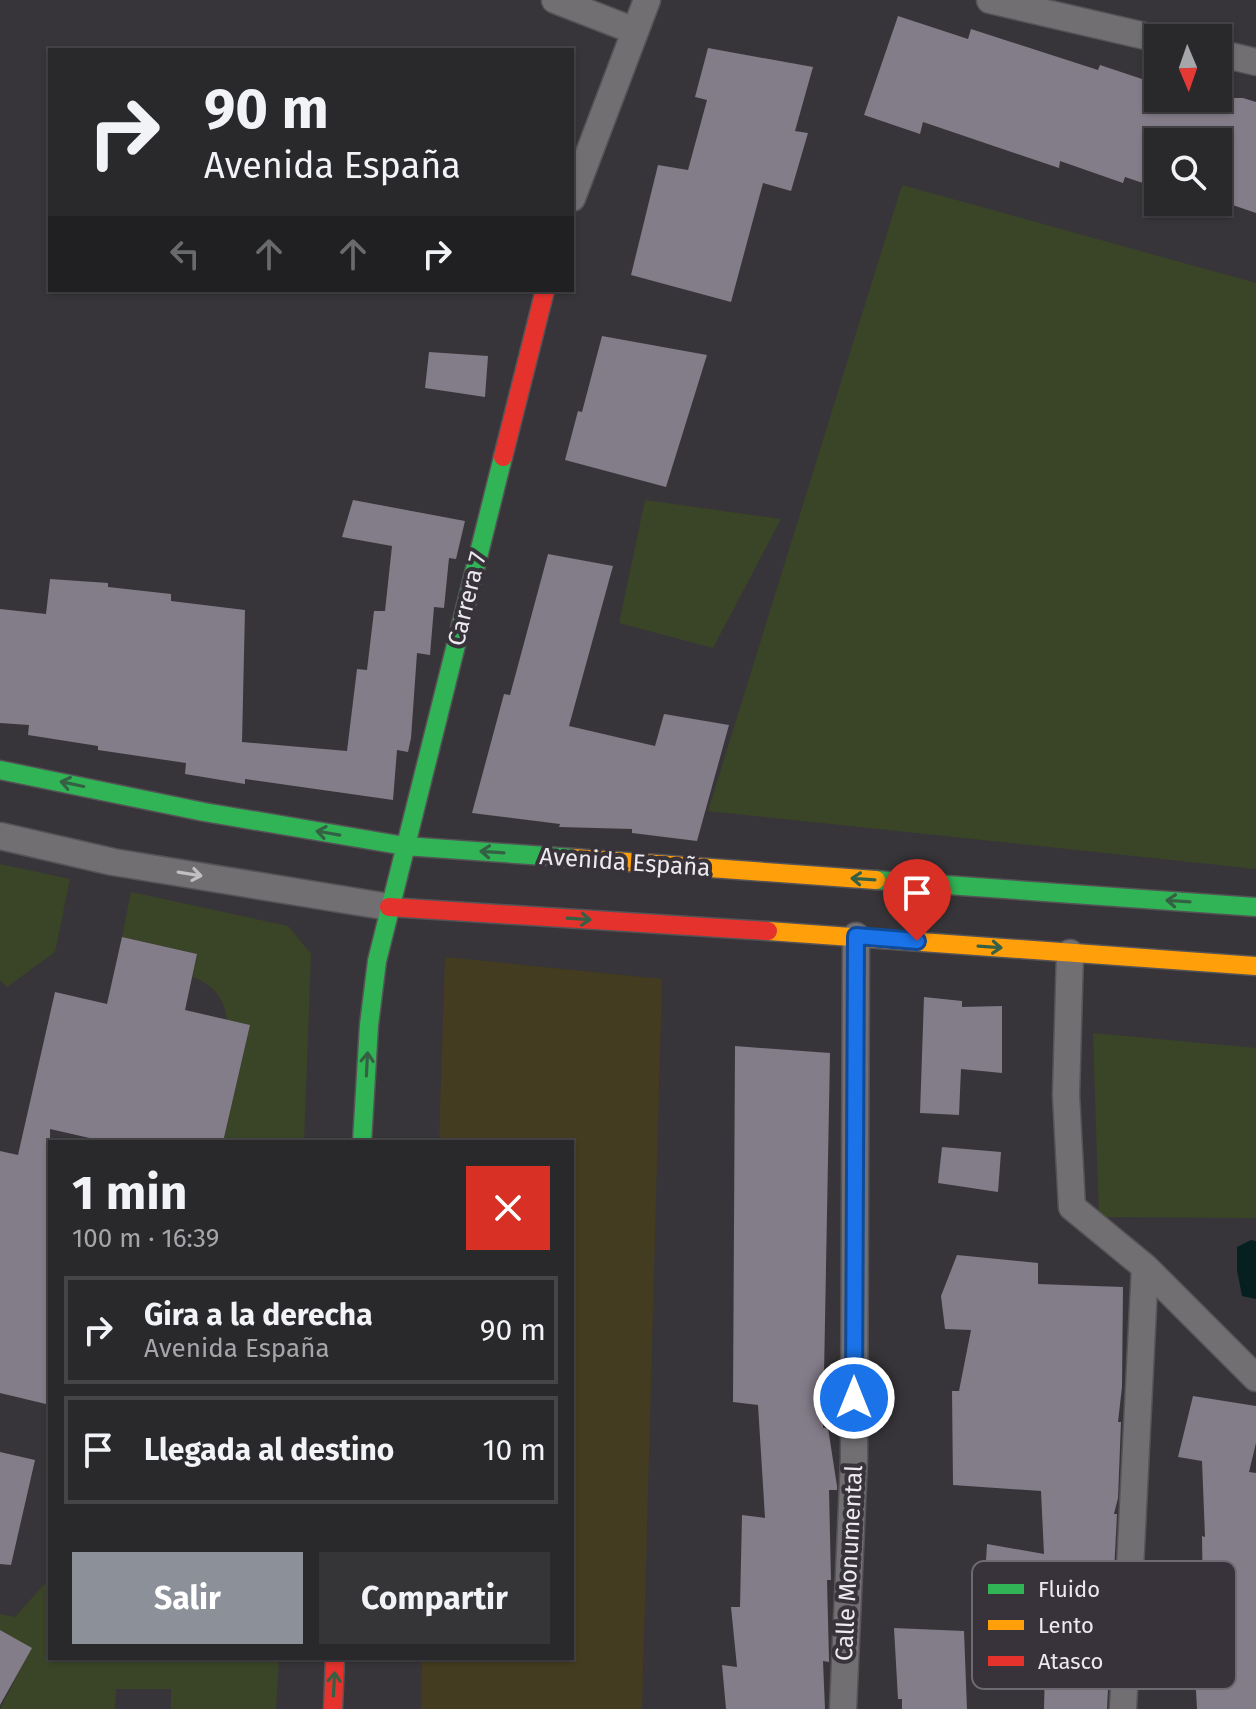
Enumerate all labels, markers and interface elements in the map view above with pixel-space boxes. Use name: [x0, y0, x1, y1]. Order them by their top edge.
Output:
north arrow: [1144, 24, 1232, 112]
map controls: [1144, 24, 1232, 216]
text: 90 m: [204, 76, 329, 143]
icon: right: [72, 80, 176, 184]
button: search: [1144, 128, 1232, 216]
text: Avenida España: [204, 144, 461, 188]
icon: left: [163, 232, 207, 276]
icon: ahead: [247, 232, 291, 276]
icon: ahead: [331, 232, 375, 276]
icon: right: [415, 232, 459, 276]
street label: Carrera 7: [442, 549, 492, 649]
one-way arrow: [60, 776, 86, 791]
one-way arrow: [316, 825, 341, 840]
street label: Avenida España: [539, 842, 711, 882]
one-way arrow: [479, 844, 506, 859]
pin: [883, 859, 951, 941]
one-way arrow: [177, 868, 202, 883]
one-way arrow: [850, 871, 877, 886]
icon: arrive: [895, 871, 939, 915]
one-way arrow: [1165, 893, 1192, 908]
one-way arrow: [565, 912, 592, 927]
one-way arrow: [976, 940, 1003, 955]
one-way arrow: [360, 1051, 375, 1078]
text: 1 min: [72, 1164, 187, 1222]
button: close: [466, 1166, 550, 1250]
text: 100 m · 16:39: [72, 1223, 219, 1254]
text: Gira a la derecha: [144, 1297, 373, 1333]
icon: right: [76, 1308, 120, 1352]
text: 90 m: [480, 1312, 546, 1348]
text: Avenida España: [144, 1333, 330, 1364]
position arrow: [812, 1356, 896, 1440]
icon: arrive: [76, 1428, 120, 1472]
text: Llegada al destino: [144, 1432, 394, 1468]
text: 10 m: [483, 1432, 546, 1468]
street label: Calle Monumental: [830, 1464, 868, 1662]
button: Salir: [72, 1552, 303, 1644]
button: Compartir: [319, 1552, 550, 1644]
legend: [972, 1561, 1236, 1689]
text: Fluido: [1038, 1576, 1100, 1603]
text: Lento: [1038, 1612, 1094, 1639]
text: Atasco: [1038, 1648, 1103, 1675]
one-way arrow: [326, 1671, 341, 1697]

